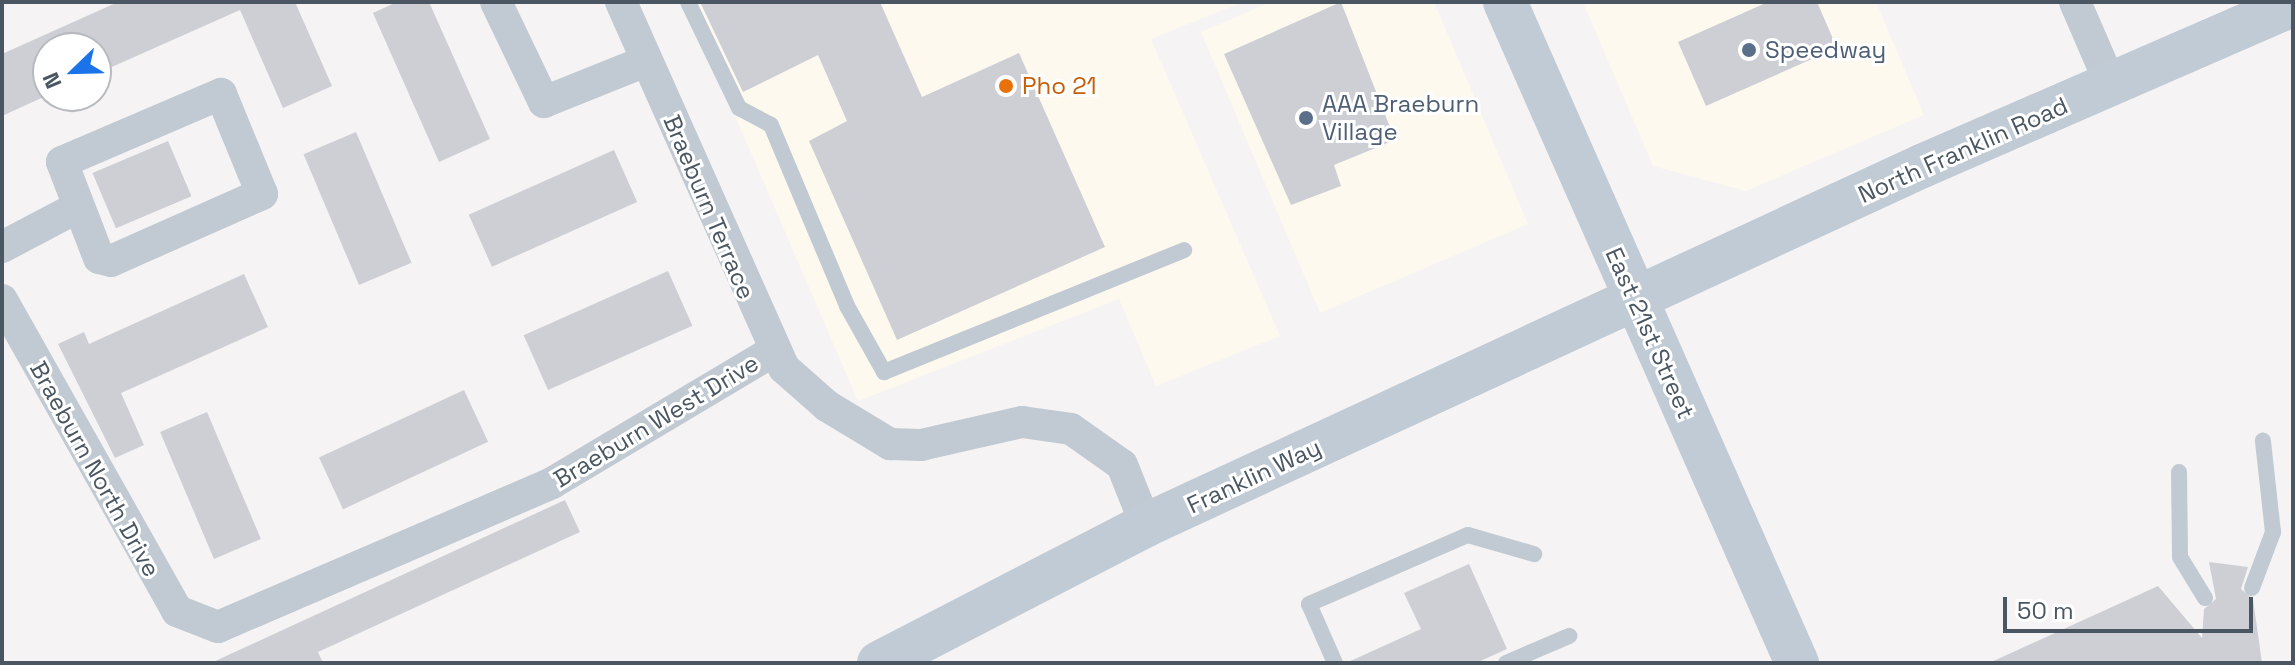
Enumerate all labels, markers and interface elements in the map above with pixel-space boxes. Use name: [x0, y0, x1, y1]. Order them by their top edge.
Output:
north arrow: [32, 32, 112, 112]
place label: Speedway: [1765, 36, 1886, 64]
marker: Speedway: [1740, 41, 1758, 59]
text: N: [36, 68, 68, 93]
place label: Pho 21: [1022, 72, 1097, 100]
marker: Pho 21: [997, 77, 1015, 95]
place label: AAA Braeburn Village: [1322, 90, 1480, 146]
street label: North Franklin Road: [1854, 91, 2072, 209]
marker: AAA Braeburn Village: [1297, 109, 1315, 127]
street label: Braeburn Terrace: [657, 110, 761, 304]
street label: East 21st Street: [1599, 243, 1701, 423]
street label: Braeburn West Drive: [548, 348, 764, 494]
street label: Braeburn North Drive: [24, 356, 166, 582]
street label: Franklin Way: [1182, 432, 1326, 520]
scale bar: [2007, 581, 2257, 631]
text: 50 m: [2017, 595, 2074, 626]

